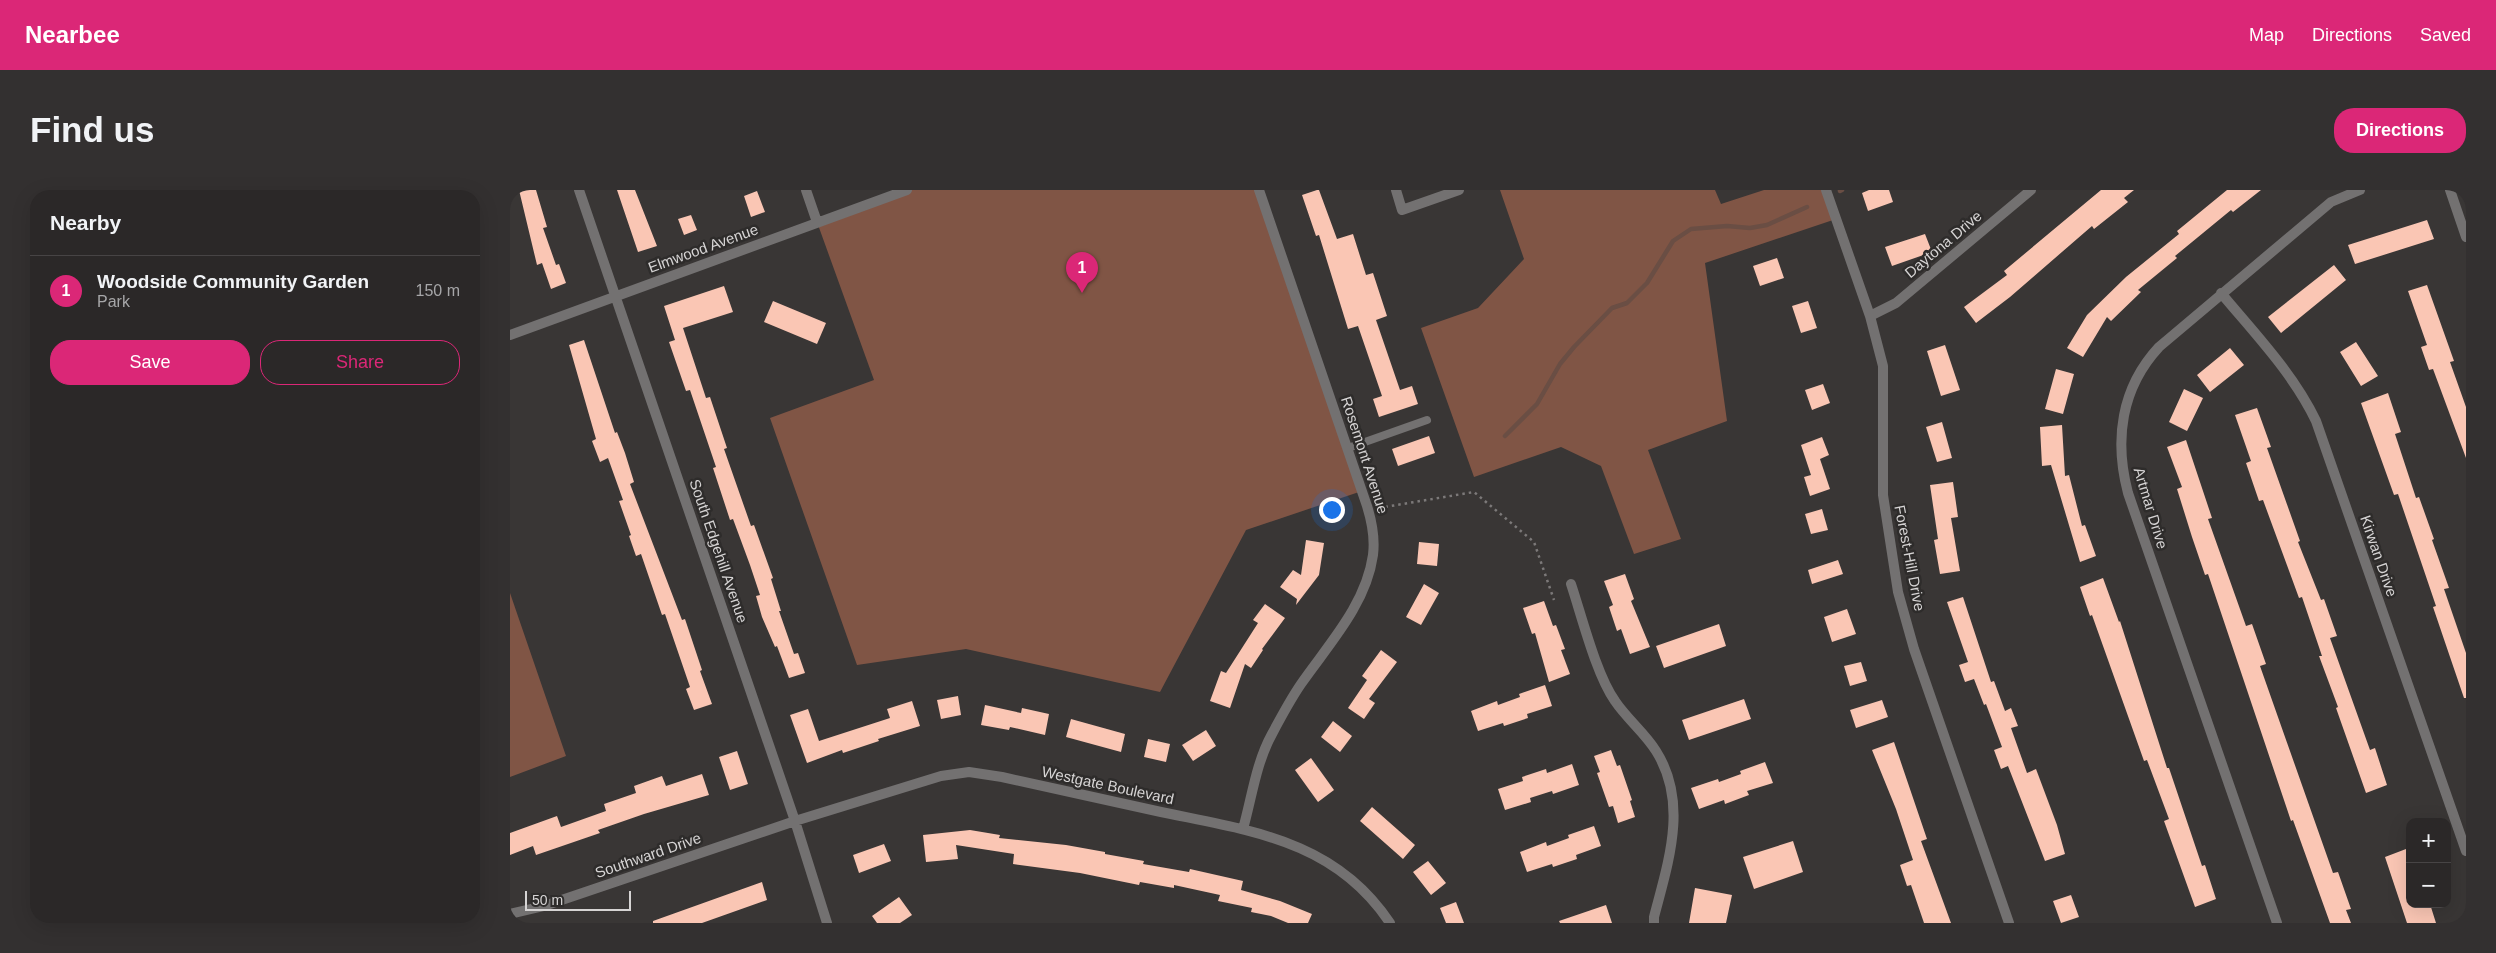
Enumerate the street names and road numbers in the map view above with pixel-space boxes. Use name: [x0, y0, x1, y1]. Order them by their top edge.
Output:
street label: Daytona Drive: [1901, 207, 1985, 281]
street label: Elmwood Avenue: [646, 220, 760, 276]
street label: Rosemont Avenue: [1338, 394, 1392, 516]
street label: Artmar Drive: [2131, 465, 2171, 551]
street label: South Edgehill Avenue: [686, 477, 752, 625]
street label: Forest-Hill Drive: [1891, 504, 1929, 612]
street label: Kirwan Drive: [2357, 513, 2401, 599]
street label: Westgate Boulevard: [1040, 763, 1176, 807]
street label: Southward Drive: [593, 829, 703, 881]

